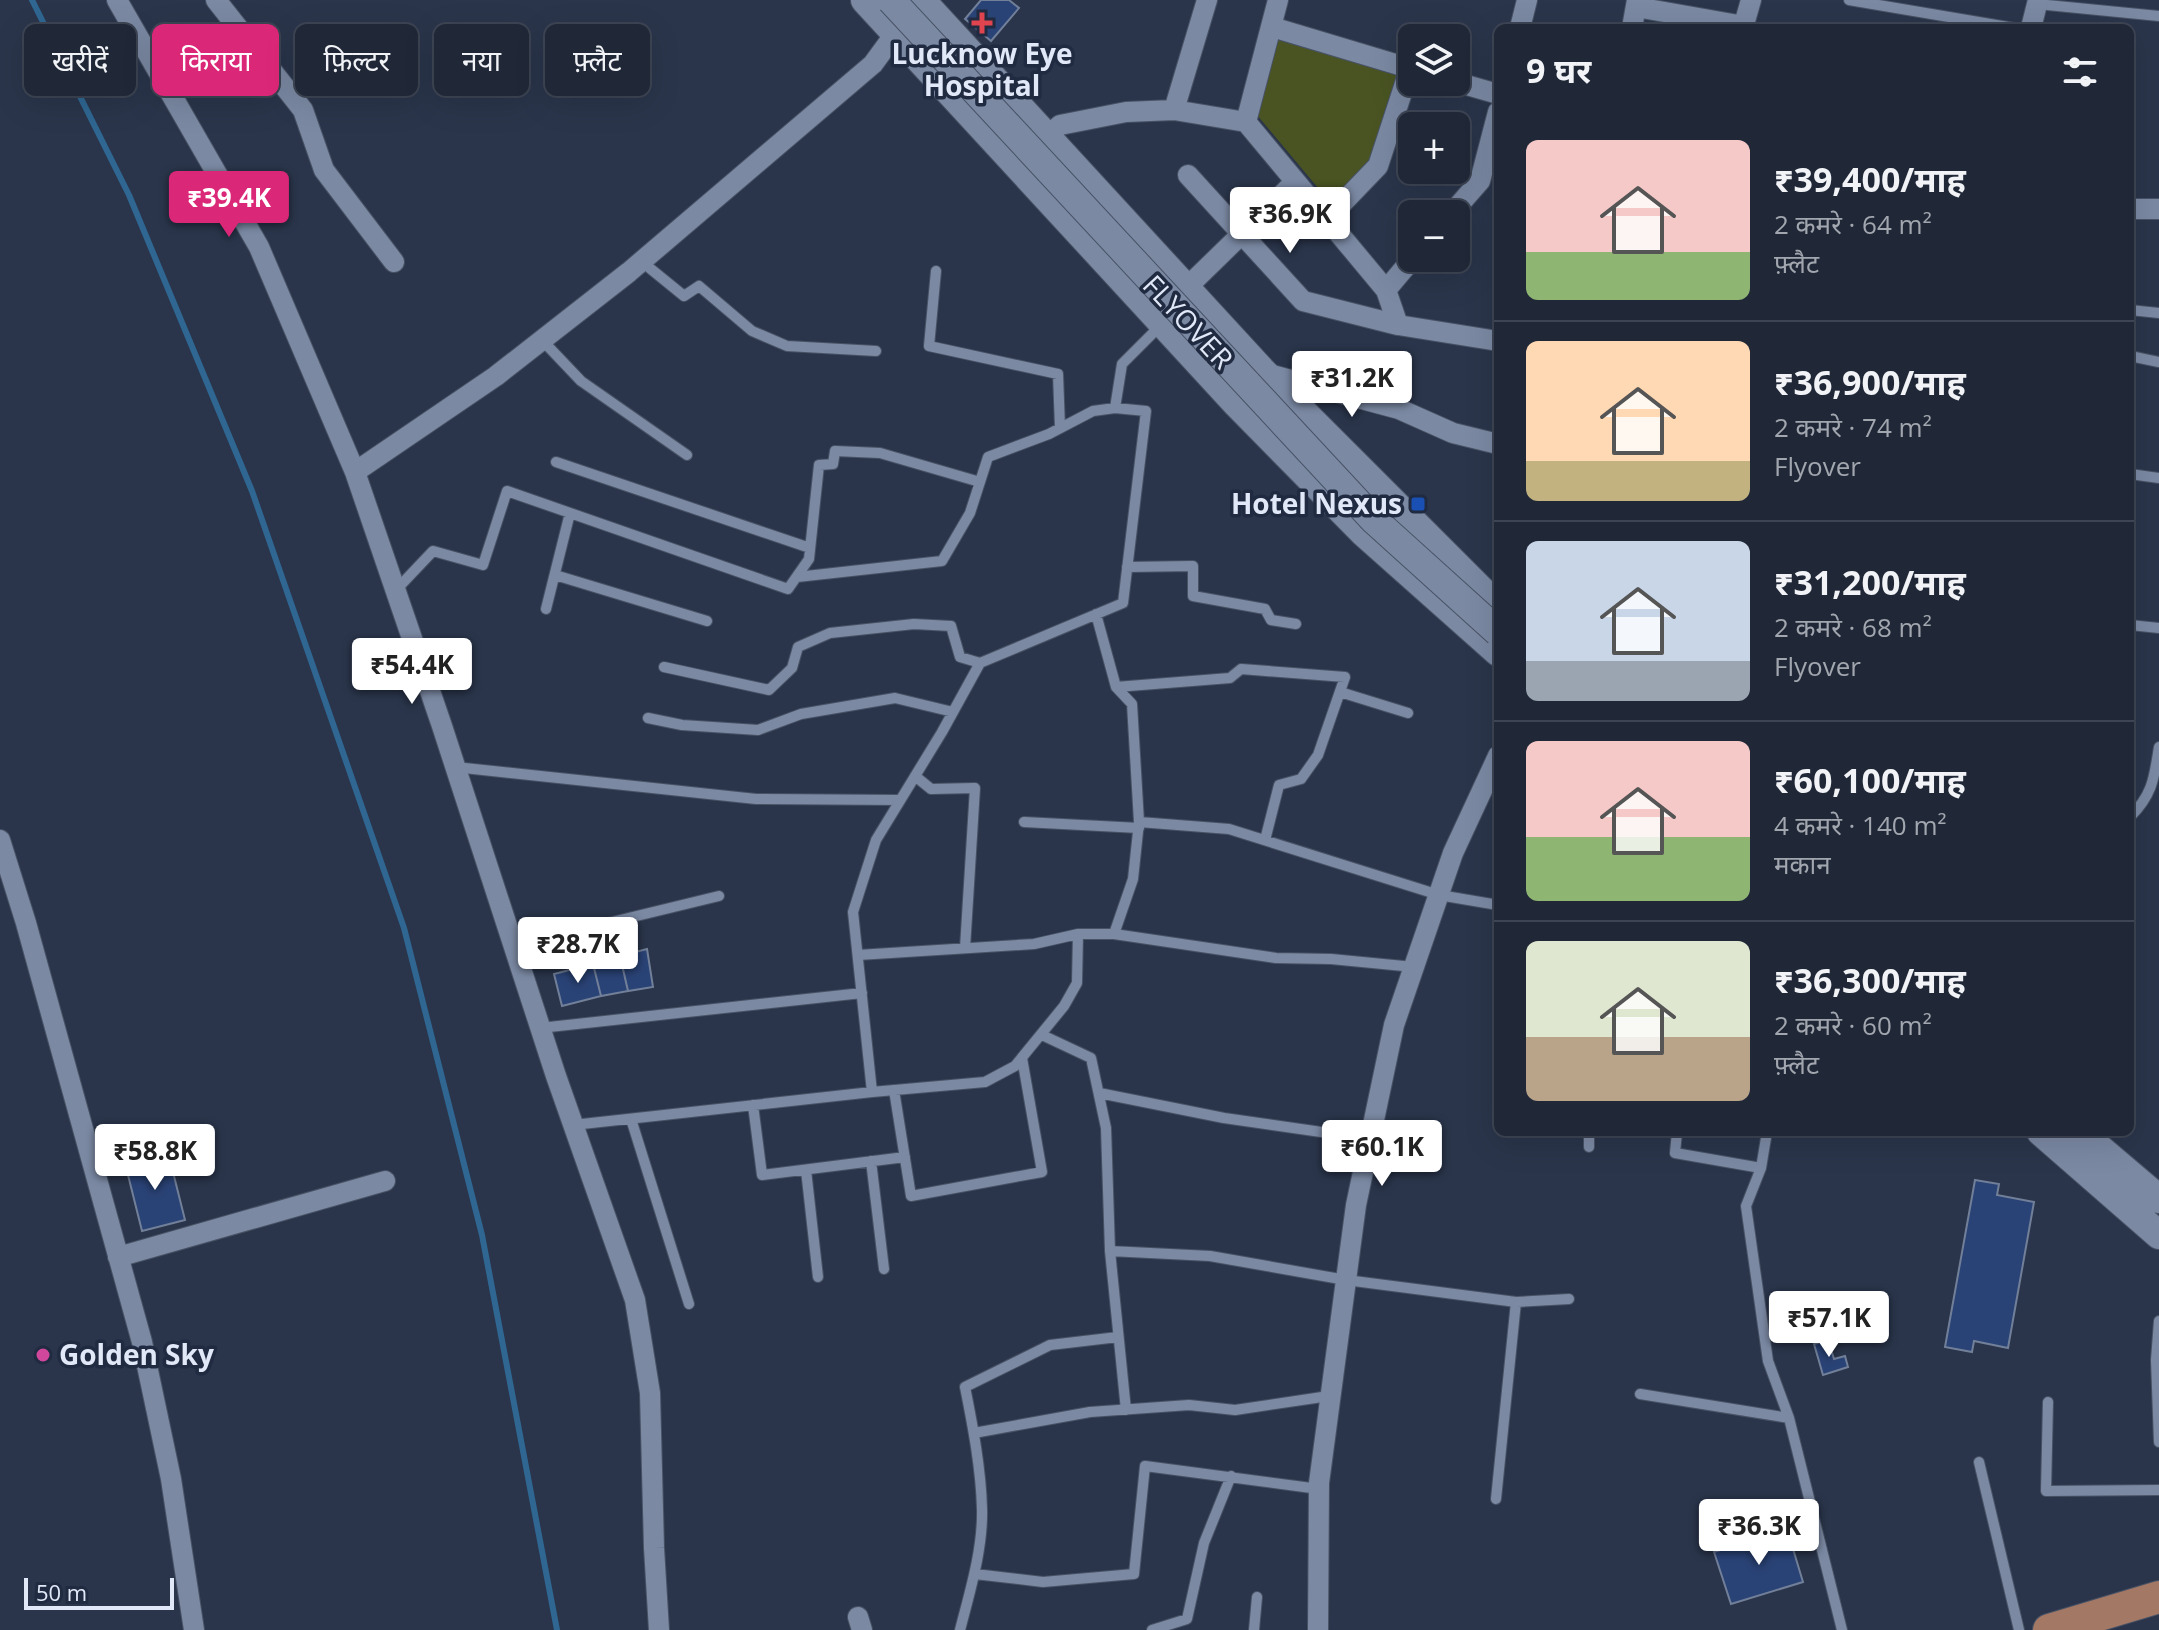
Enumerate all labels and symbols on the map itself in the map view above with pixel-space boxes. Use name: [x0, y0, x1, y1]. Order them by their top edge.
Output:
marker: Lucknow Eye Hospital: [971, 12, 993, 34]
place label: Lucknow Eye Hospital: [891, 34, 1073, 104]
pin: ₹39.4K: [164, 171, 294, 239]
pin: ₹36.9K: [1225, 187, 1355, 255]
street label: FLYOVER: [1135, 266, 1242, 377]
pin: ₹31.2K: [1287, 351, 1417, 419]
place label: Hotel Nexus: [1231, 484, 1402, 522]
marker: Hotel Nexus: [1409, 495, 1427, 513]
pin: ₹54.4K: [347, 638, 477, 706]
pin: ₹28.7K: [513, 917, 643, 985]
pin: ₹60.1K: [1317, 1120, 1447, 1188]
pin: ₹58.8K: [90, 1124, 220, 1192]
pin: ₹57.1K: [1764, 1291, 1894, 1359]
place label: Golden Sky: [59, 1335, 214, 1373]
marker: Golden Sky: [34, 1346, 52, 1364]
pin: ₹36.3K: [1694, 1499, 1824, 1567]
scale bar: [24, 1574, 174, 1610]

